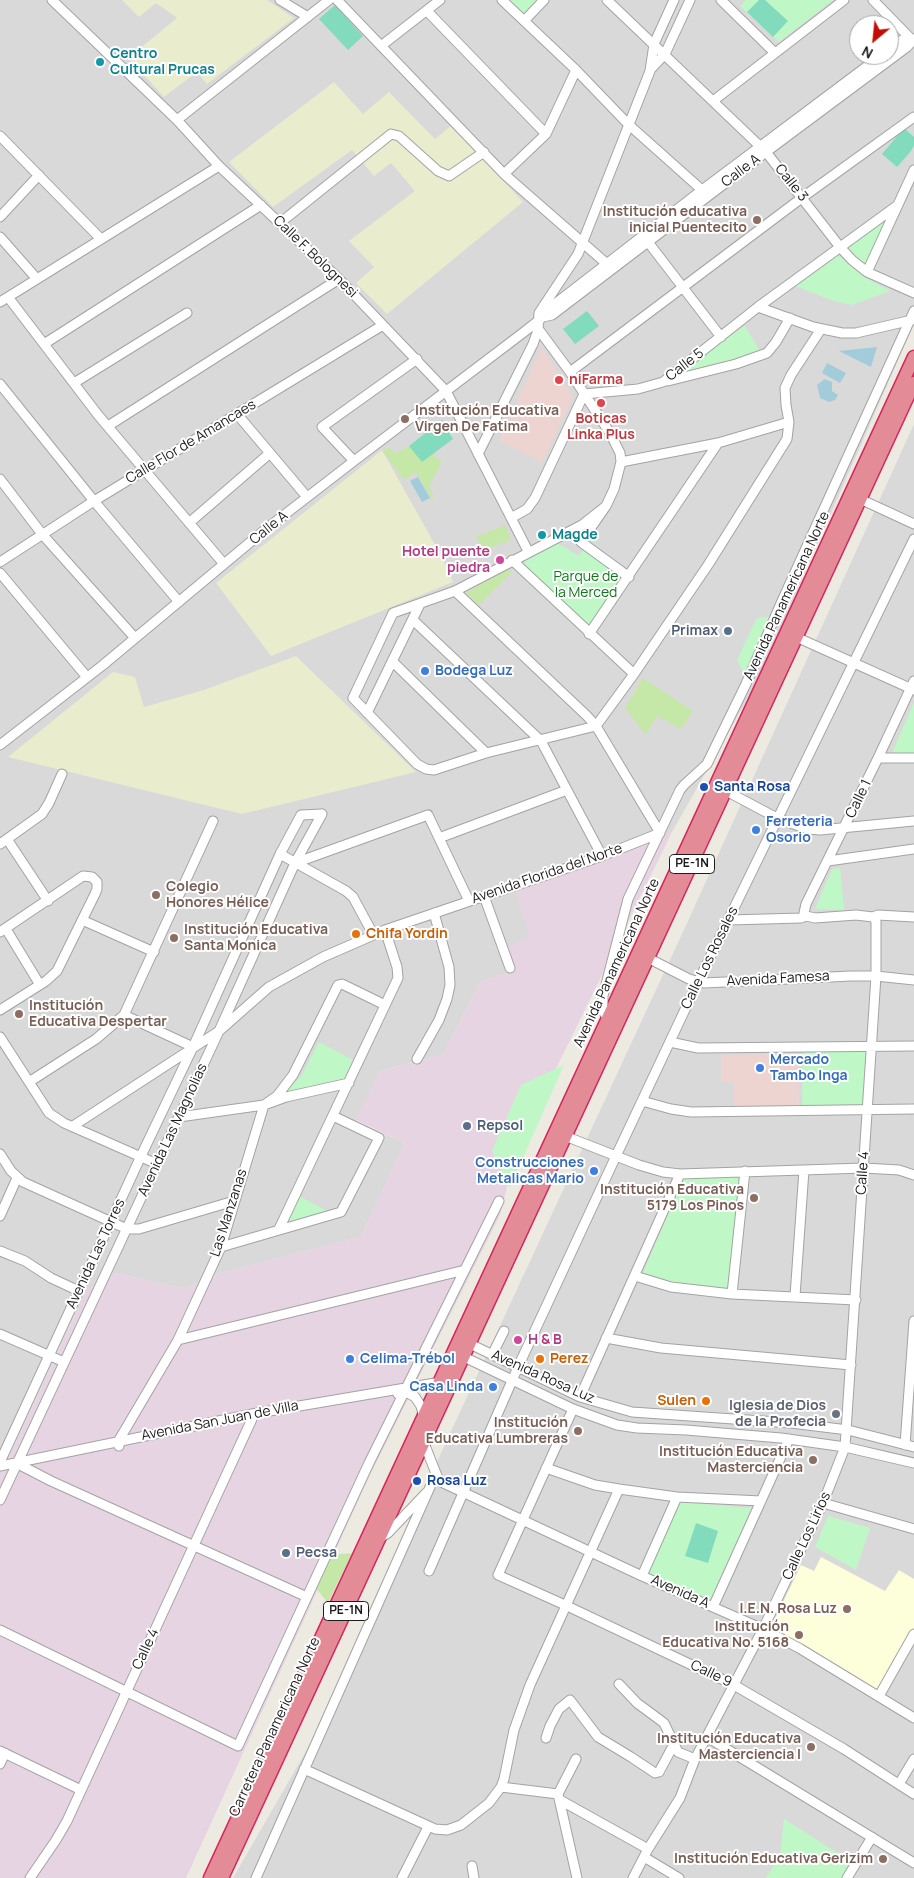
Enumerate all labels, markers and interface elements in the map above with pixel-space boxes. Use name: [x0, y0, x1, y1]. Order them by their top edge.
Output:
north arrow: [849, 15, 899, 65]
text: N: [858, 42, 876, 64]
place label: Centro Cultural Prucas: [110, 46, 215, 78]
marker: Centro Cultural Prucas: [94, 56, 106, 68]
street label: Calle A: [718, 151, 764, 191]
street label: Calle 3: [771, 161, 811, 205]
place label: Institución educativa inicial Puentecito: [603, 204, 747, 236]
street label: Calle F. Bolognesi: [269, 212, 361, 302]
marker: Institución educativa inicial Puentecito: [751, 214, 763, 226]
street label: Calle 5: [663, 345, 707, 385]
place label: niFarma: [569, 372, 623, 388]
marker: niFarma: [553, 374, 565, 386]
street label: Calle Flor de Amancaes: [123, 396, 259, 488]
marker: Boticas Linka Plus: [595, 397, 607, 409]
place label: Institución Educativa Virgen De Fatima: [415, 403, 559, 436]
place label: Boticas Linka Plus: [567, 411, 635, 444]
marker: Institución Educativa Virgen De Fatima: [399, 413, 411, 425]
street label: Calle A: [247, 508, 291, 548]
street label: Avenida Panamericana Norte: [740, 509, 834, 683]
place label: Magde: [552, 527, 598, 543]
marker: Magde: [536, 529, 548, 541]
place label: Hotel puente piedra: [402, 544, 490, 576]
marker: Hotel puente piedra: [494, 554, 506, 566]
park label: Parque de la Merced: [553, 569, 619, 602]
place label: Primax: [671, 623, 718, 639]
marker: Primax: [722, 625, 734, 637]
place label: Bodega Luz: [435, 663, 513, 679]
marker: Bodega Luz: [419, 665, 431, 677]
street label: Calle 1: [843, 777, 875, 821]
place label: Santa Rosa: [714, 779, 790, 795]
marker: Santa Rosa: [698, 781, 710, 793]
place label: Ferreteria Osorio: [766, 814, 833, 846]
marker: Ferreteria Osorio: [750, 824, 762, 836]
street label: Avenida Florida del Norte: [469, 840, 625, 908]
road number: PE-1N: [670, 854, 714, 874]
street label: Avenida Panamericana Norte: [570, 876, 664, 1050]
place label: Colegio Honores Hélice: [166, 879, 269, 912]
marker: Colegio Honores Hélice: [150, 889, 162, 901]
street label: Calle Los Rosales: [678, 904, 742, 1012]
place label: Institución Educativa Santa Monica: [184, 922, 328, 954]
place label: Chifa Yordin: [366, 926, 448, 942]
marker: Chifa Yordin: [350, 928, 362, 940]
marker: Institución Educativa Santa Monica: [168, 932, 180, 944]
street label: Avenida Famesa: [726, 968, 830, 990]
place label: Institución Educativa Despertar: [29, 998, 167, 1030]
marker: Institución Educativa Despertar: [13, 1008, 25, 1020]
place label: Mercado Tambo Inga: [770, 1052, 848, 1084]
street label: Avenida Las Magnolias: [135, 1061, 211, 1199]
marker: Mercado Tambo Inga: [754, 1062, 766, 1074]
place label: Repsol: [477, 1118, 523, 1134]
marker: Repsol: [461, 1120, 473, 1132]
street label: Calle 4: [853, 1151, 873, 1195]
place label: Construcciones Metalicas Mario: [475, 1155, 584, 1188]
marker: Construcciones Metalicas Mario: [588, 1165, 600, 1177]
street label: Las Manzanas: [207, 1167, 251, 1259]
place label: Institución Educativa 5179 Los Pinos: [600, 1182, 744, 1214]
marker: Institución Educativa 5179 Los Pinos: [748, 1192, 760, 1204]
street label: Avenida Las Torres: [63, 1196, 129, 1312]
place label: H & B: [528, 1332, 562, 1348]
marker: H & B: [512, 1334, 524, 1346]
street label: Avenida Rosa Luz: [489, 1347, 597, 1407]
place label: Celima-Trébol: [360, 1351, 455, 1367]
place label: Perez: [550, 1351, 589, 1367]
marker: Celima-Trébol: [344, 1353, 356, 1365]
marker: Perez: [534, 1353, 546, 1365]
place label: Casa Linda: [409, 1379, 483, 1395]
marker: Casa Linda: [487, 1381, 499, 1393]
place label: Sulen: [657, 1393, 696, 1409]
marker: Sulen: [700, 1395, 712, 1407]
street label: Avenida San Juan de Villa: [140, 1398, 300, 1444]
place label: Iglesia de Dios de la Profecia: [729, 1398, 826, 1430]
marker: Iglesia de Dios de la Profecia: [830, 1408, 842, 1420]
place label: Institución Educativa Lumbreras: [426, 1415, 568, 1448]
marker: Institución Educativa Lumbreras: [572, 1425, 584, 1437]
place label: Institución Educativa Masterciencia: [659, 1444, 803, 1476]
marker: Institución Educativa Masterciencia: [807, 1454, 819, 1466]
place label: Rosa Luz: [427, 1473, 487, 1489]
marker: Rosa Luz: [411, 1475, 423, 1487]
street label: Calle Los Lirios: [779, 1489, 835, 1583]
place label: Pecsa: [296, 1545, 337, 1561]
marker: Pecsa: [280, 1547, 292, 1559]
street label: Avenida A: [648, 1572, 712, 1612]
place label: I.E.N. Rosa Luz: [739, 1601, 837, 1617]
road number: PE-1N: [324, 1602, 368, 1620]
marker: I.E.N. Rosa Luz: [841, 1603, 853, 1615]
place label: Institución Educativa No. 5168: [662, 1619, 789, 1651]
street label: Calle 4: [129, 1626, 163, 1672]
marker: Institución Educativa No. 5168: [793, 1629, 805, 1641]
street label: Carretera Panamericana Norte: [226, 1635, 324, 1819]
street label: Calle 9: [688, 1657, 734, 1691]
place label: Institución Educativa Masterciencia I: [657, 1731, 801, 1764]
marker: Institución Educativa Masterciencia I: [805, 1741, 817, 1753]
place label: Institución Educativa Gerizim: [674, 1851, 873, 1867]
marker: Institución Educativa Gerizim: [877, 1853, 889, 1865]

